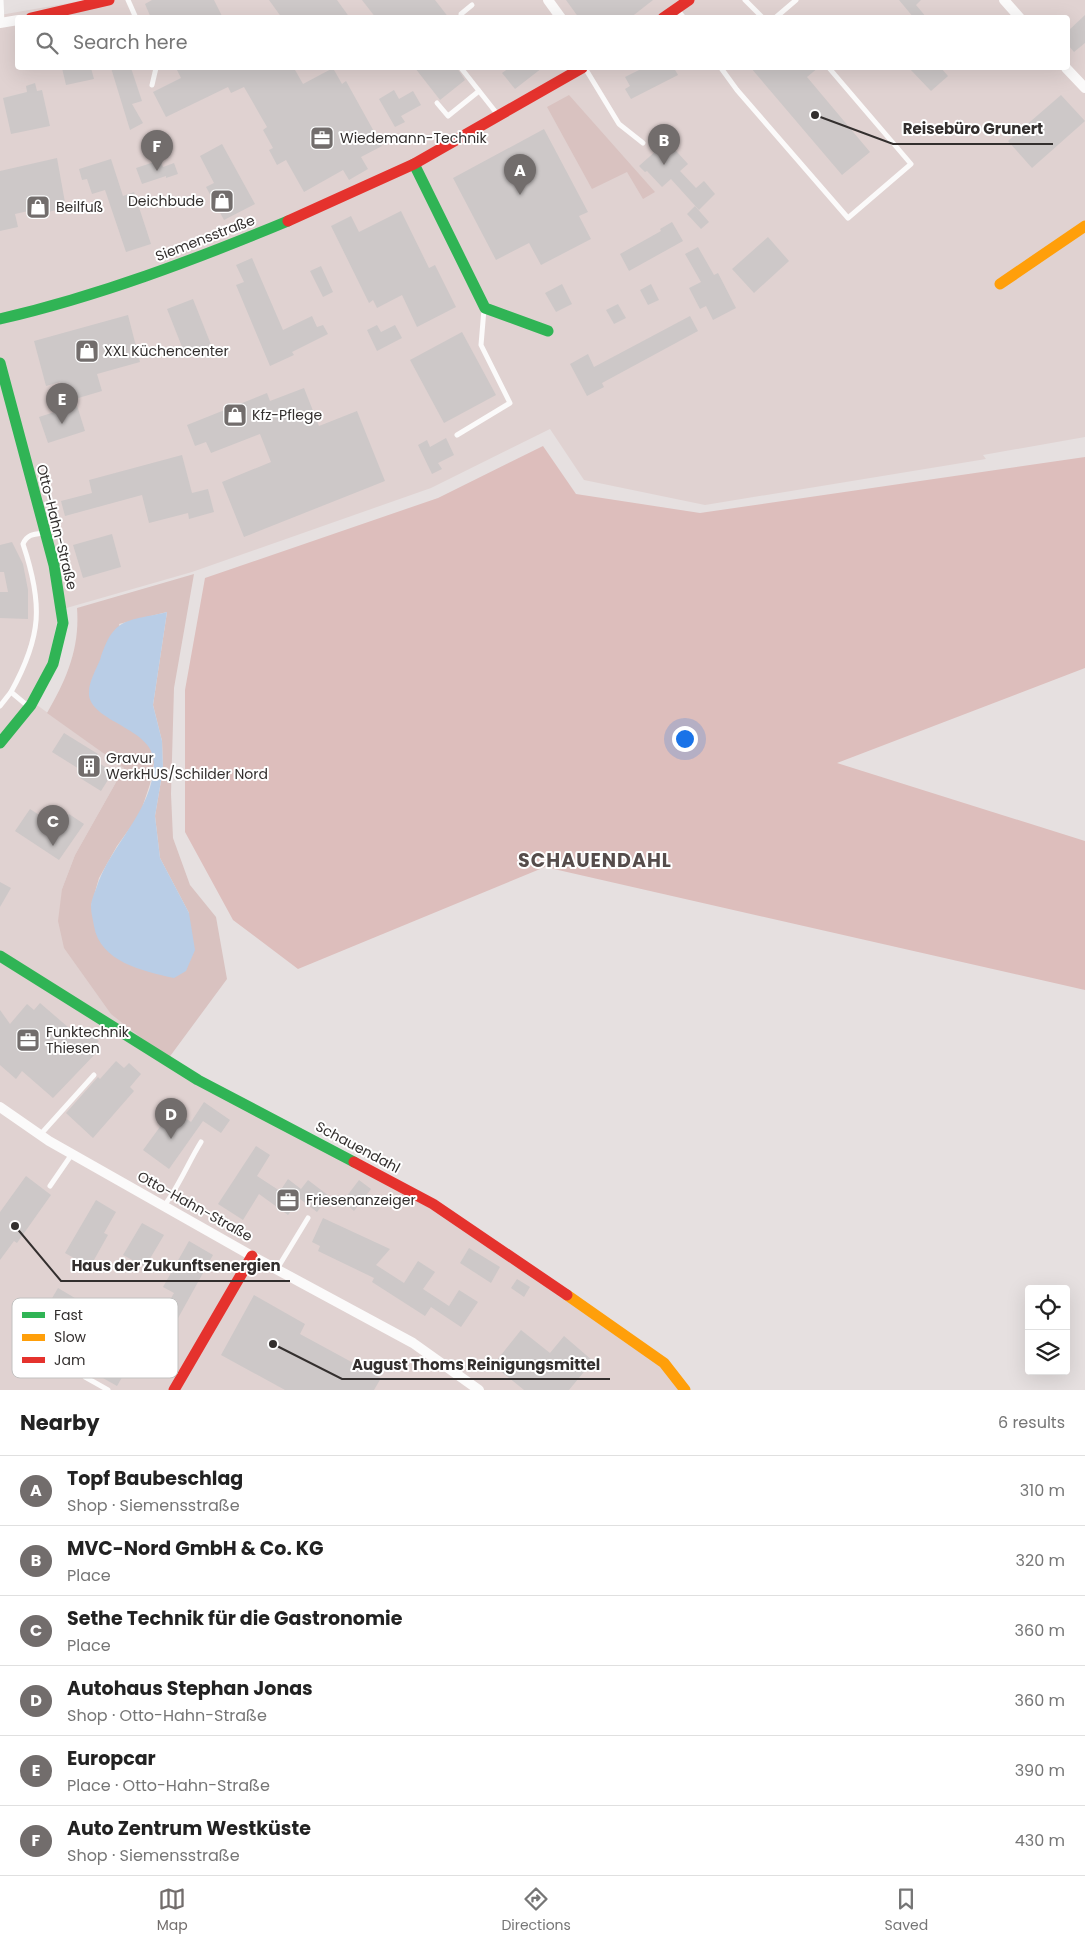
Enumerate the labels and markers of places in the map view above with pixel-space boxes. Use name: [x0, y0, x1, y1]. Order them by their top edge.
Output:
callout: Reisebüro Grunert: [893, 114, 1053, 144]
pin: B: [648, 124, 680, 165]
office icon: Wiedemann-Technik: [309, 125, 335, 151]
place label: Wiedemann-Technik: [340, 128, 488, 148]
pin: F: [141, 130, 173, 171]
pin: A: [504, 154, 536, 195]
shop icon: Deichbude: [209, 188, 235, 214]
place label: Deichbude: [128, 191, 204, 211]
shop icon: Beilfuß: [25, 194, 51, 220]
place label: Beilfuß: [56, 197, 103, 217]
shop icon: XXL Küchencenter: [74, 338, 100, 364]
place label: XXL Küchencenter: [104, 341, 229, 361]
pin: E: [46, 383, 78, 424]
shop icon: Kfz-Pflege: [222, 402, 248, 428]
place label: Kfz-Pflege: [252, 405, 322, 425]
place label: Gravur WerkHUS/Schilder Nord: [106, 748, 268, 784]
building icon: Gravur WerkHUS/Schilder Nord: [76, 753, 102, 779]
pin: C: [37, 805, 69, 846]
place label: Funktechnik Thiesen: [46, 1022, 130, 1058]
office icon: Funktechnik Thiesen: [15, 1027, 41, 1053]
pin: D: [155, 1098, 187, 1139]
office icon: Friesenanzeiger: [275, 1187, 301, 1213]
place label: Friesenanzeiger: [306, 1190, 416, 1210]
callout: Haus der Zukunftsenergien: [61, 1251, 290, 1281]
callout: August Thoms Reinigungsmittel: [342, 1349, 610, 1379]

